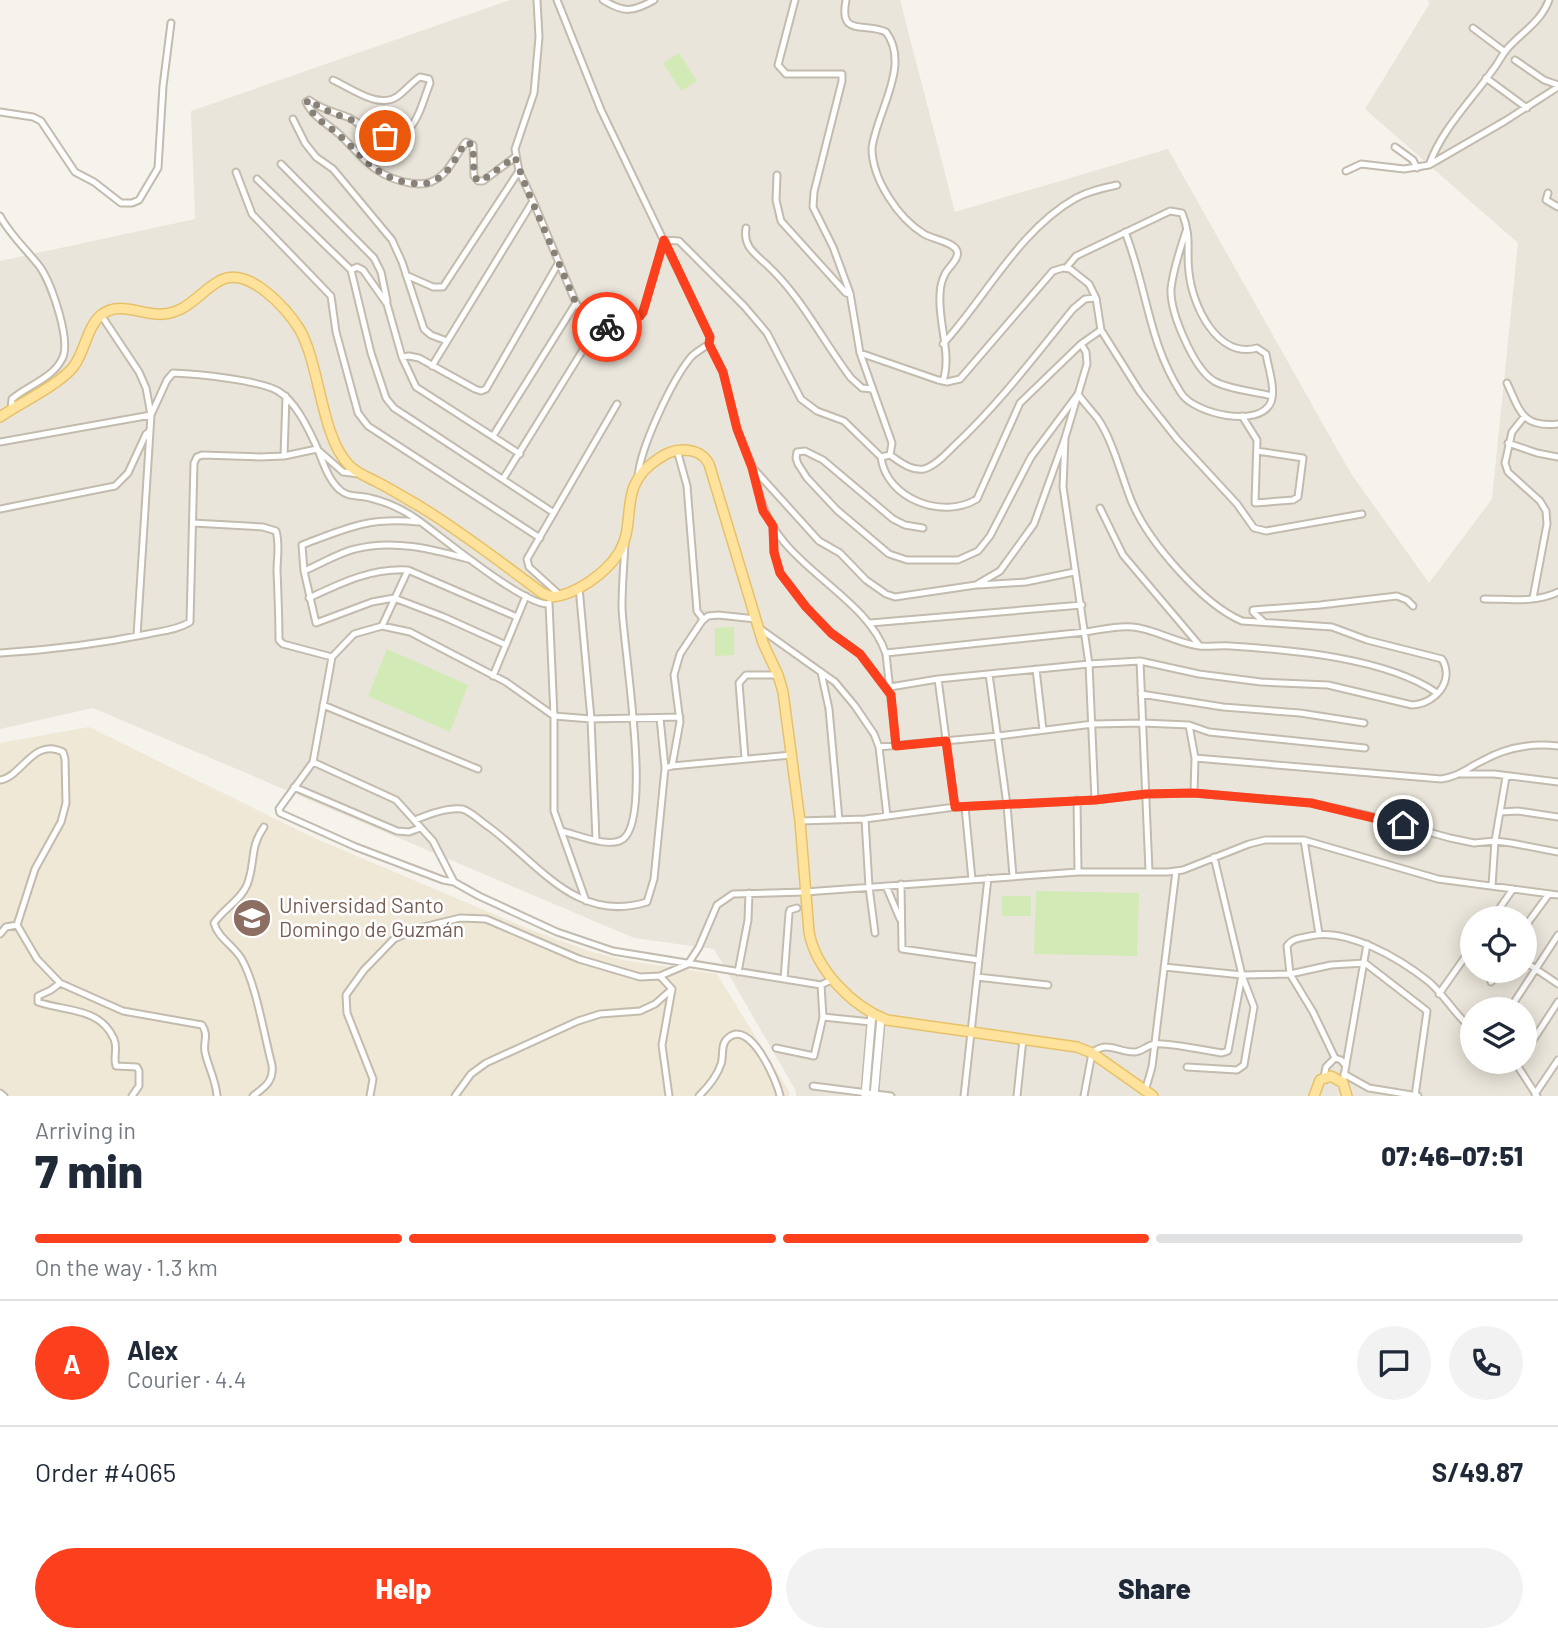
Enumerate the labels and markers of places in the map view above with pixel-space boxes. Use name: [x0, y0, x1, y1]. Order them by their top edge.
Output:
pin: [355, 106, 415, 166]
pin: [1373, 795, 1433, 855]
place label: Universidad Santo Domingo de Guzmán: [279, 892, 464, 941]
school or university icon: Universidad Santo Domingo de Guzmán: [231, 897, 273, 939]

